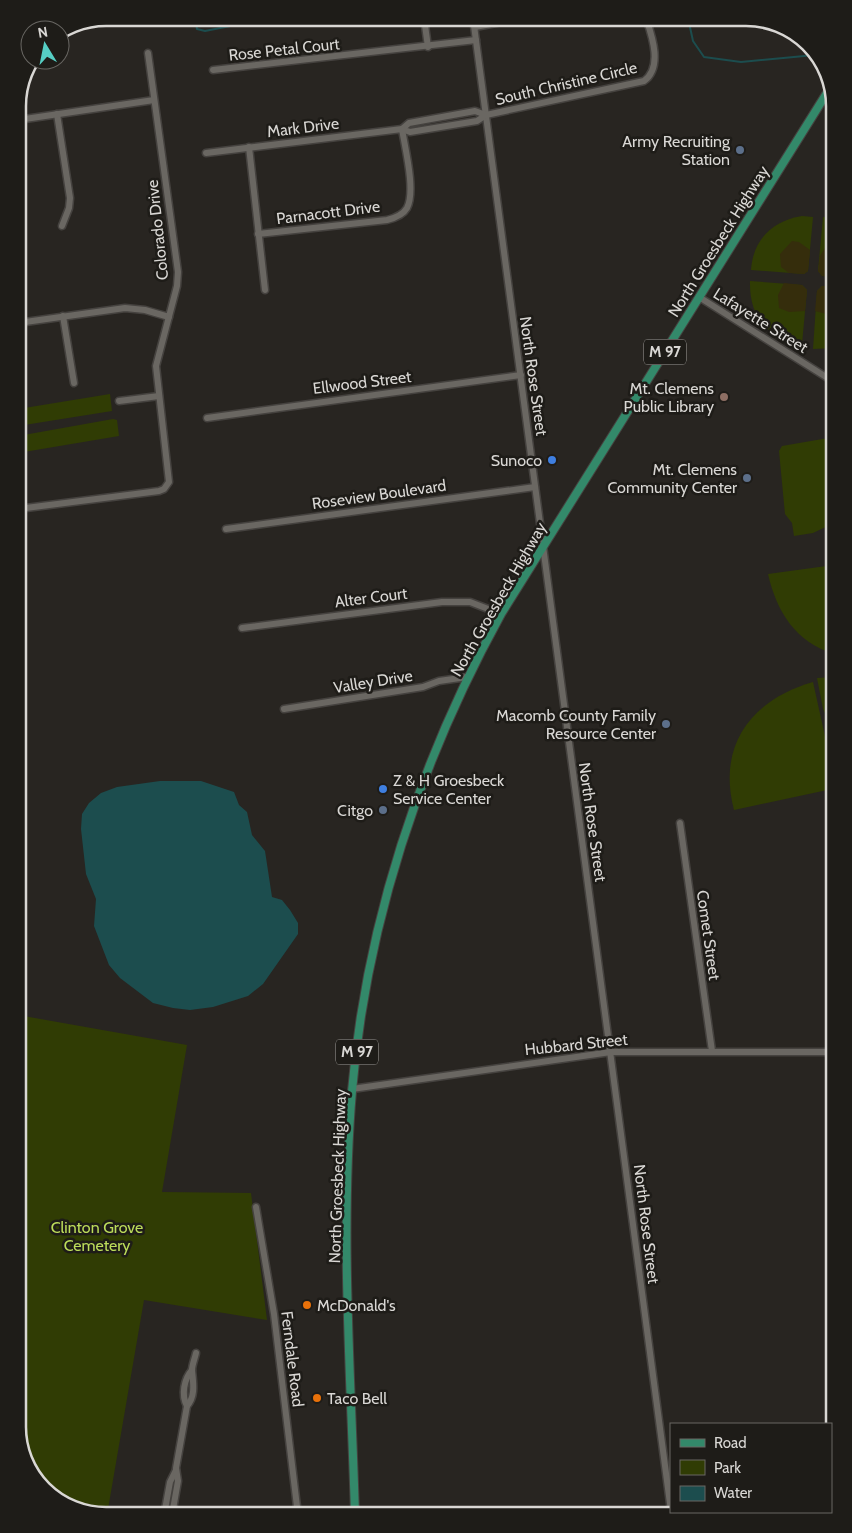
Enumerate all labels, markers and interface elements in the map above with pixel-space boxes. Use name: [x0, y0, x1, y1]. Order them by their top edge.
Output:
north arrow: [20, 20, 70, 70]
text: N: [36, 22, 49, 42]
street label: Rose Petal Court: [228, 34, 341, 65]
street label: South Christine Circle: [493, 58, 639, 109]
street label: Mark Drive: [266, 114, 340, 141]
place label: Army Recruiting Station: [622, 132, 731, 169]
marker: Army Recruiting Station: [734, 144, 746, 156]
street label: North Groesbeck Highway: [664, 162, 773, 320]
street label: Colorado Drive: [143, 179, 172, 281]
street label: Parnacott Drive: [275, 197, 381, 228]
street label: Lafayette Street: [710, 284, 812, 357]
street label: North Rose Street: [516, 315, 551, 438]
road number: M 97: [644, 340, 686, 364]
street label: Ellwood Street: [312, 367, 413, 398]
place label: Mt. Clemens Public Library: [624, 379, 714, 416]
marker: Mt. Clemens Public Library: [718, 391, 730, 403]
place label: Sunoco: [491, 451, 542, 470]
marker: Sunoco: [546, 454, 558, 466]
place label: Mt. Clemens Community Center: [607, 460, 738, 497]
marker: Mt. Clemens Community Center: [741, 472, 753, 484]
street label: Roseview Boulevard: [311, 476, 447, 513]
street label: North Groesbeck Highway: [446, 519, 550, 680]
street label: Alter Court: [334, 584, 409, 611]
street label: Valley Drive: [332, 666, 414, 697]
place label: Macomb County Family Resource Center: [496, 706, 657, 743]
marker: Macomb County Family Resource Center: [660, 718, 672, 730]
street label: North Rose Street: [575, 761, 610, 884]
place label: Z & H Groesbeck Service Center: [393, 771, 505, 808]
marker: Z & H Groesbeck Service Center: [377, 783, 389, 795]
place label: Citgo: [337, 801, 373, 820]
marker: Citgo: [377, 804, 389, 816]
street label: Comet Street: [693, 889, 724, 982]
street label: Hubbard Street: [524, 1030, 629, 1059]
road number: M 97: [336, 1040, 378, 1064]
street label: North Groesbeck Highway: [325, 1088, 350, 1264]
street label: North Rose Street: [630, 1163, 663, 1285]
park label: Clinton Grove Cemetery: [51, 1218, 143, 1255]
place label: McDonald's: [317, 1296, 396, 1315]
marker: McDonald's: [301, 1299, 313, 1311]
street label: Ferndale Road: [277, 1310, 308, 1408]
place label: Taco Bell: [327, 1389, 387, 1408]
marker: Taco Bell: [311, 1392, 323, 1404]
legend: [670, 1423, 832, 1513]
text: Road: [714, 1434, 747, 1452]
text: Park: [714, 1459, 741, 1477]
text: Water: [714, 1484, 752, 1502]

